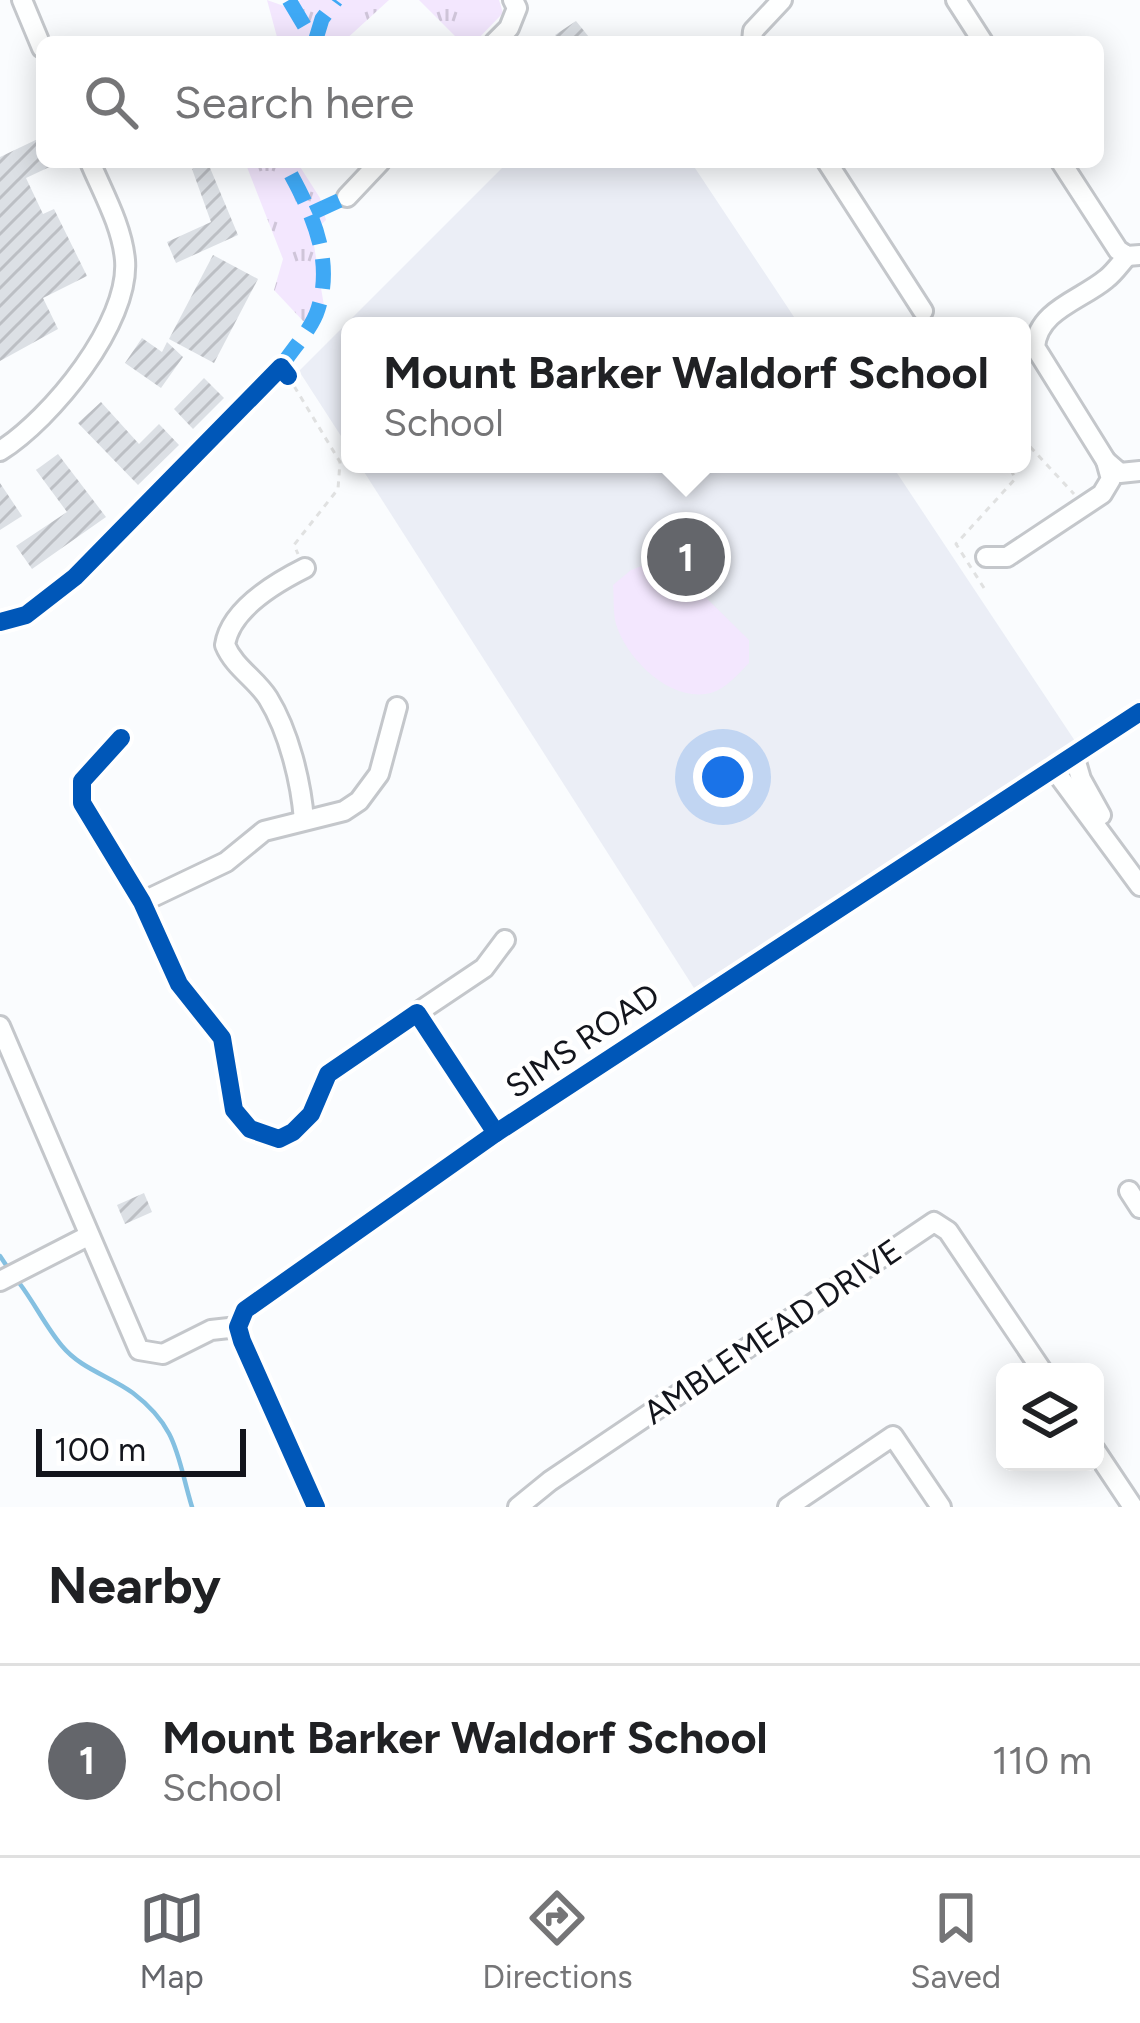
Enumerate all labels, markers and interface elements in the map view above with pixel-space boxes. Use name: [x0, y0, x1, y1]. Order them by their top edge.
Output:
search box: [36, 36, 1104, 168]
icon: search: [78, 69, 144, 135]
text: Search here: [174, 75, 414, 129]
popup: [341, 317, 1031, 473]
text: Mount Barker Waldorf School: [383, 345, 989, 399]
text: School: [383, 399, 504, 446]
pin: 1: [647, 512, 725, 602]
your location: [693, 747, 753, 807]
street label: SIMS ROAD: [498, 975, 666, 1106]
street label: AMBLEMEAD DRIVE: [636, 1231, 909, 1432]
map controls: [996, 1363, 1104, 1471]
button: layers: [996, 1363, 1104, 1471]
scale bar: [36, 1423, 246, 1476]
text: 100 m: [54, 1430, 146, 1469]
text: Nearby: [48, 1555, 221, 1616]
text: Mount Barker Waldorf School: [162, 1710, 768, 1764]
text: 1: [79, 1737, 95, 1784]
text: 110 m: [992, 1737, 1092, 1784]
text: School: [162, 1764, 283, 1811]
tab: Map: [139, 1885, 205, 1996]
tab: Directions: [482, 1885, 633, 1996]
tab: Saved: [910, 1885, 1001, 1996]

